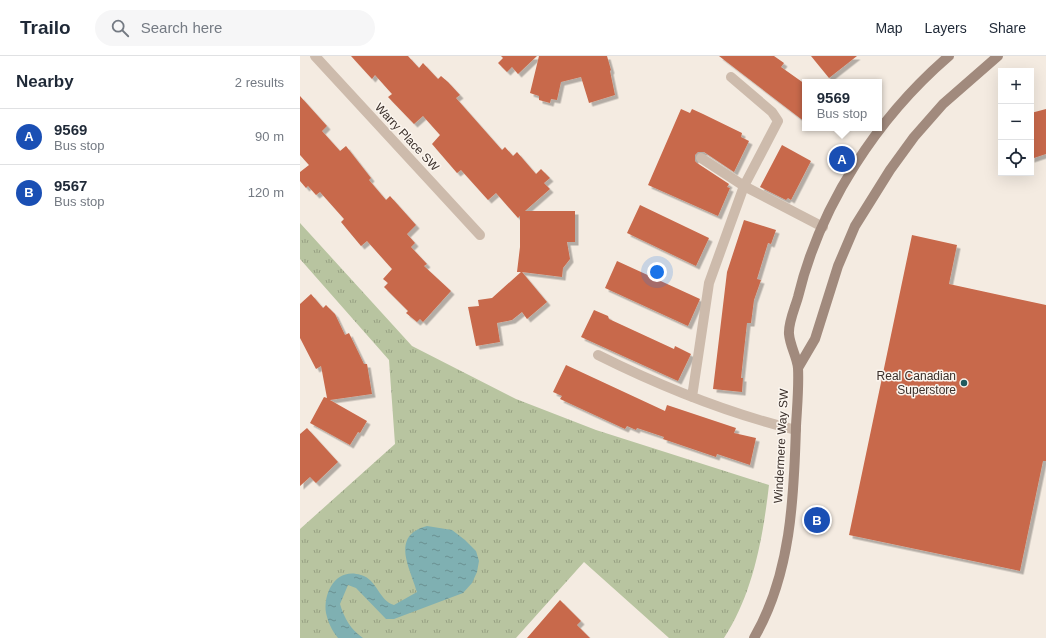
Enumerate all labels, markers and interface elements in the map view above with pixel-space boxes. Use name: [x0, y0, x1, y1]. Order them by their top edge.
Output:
search box: [95, 10, 375, 46]
text: Trailo: [20, 17, 71, 38]
icon: search: [109, 17, 131, 39]
text: Search here: [141, 19, 222, 36]
text: Map: [875, 20, 903, 36]
text: Layers: [925, 20, 967, 36]
text: Share: [989, 20, 1026, 36]
map controls: [998, 68, 1034, 176]
button: +: [998, 68, 1034, 104]
text: Nearby: [16, 72, 74, 91]
text: 2 results: [235, 75, 284, 90]
popup: [802, 79, 882, 131]
text: 9569: [817, 89, 850, 106]
street label: Warry Place SW: [372, 100, 442, 174]
button: −: [998, 104, 1034, 140]
text: Bus stop: [817, 106, 867, 121]
text: 9569: [54, 121, 87, 138]
text: A: [24, 129, 34, 144]
text: 90 m: [255, 129, 284, 144]
text: Bus stop: [54, 138, 105, 153]
button: locate: [998, 140, 1034, 176]
pin: A: [829, 144, 855, 174]
text: 9567: [54, 177, 87, 194]
text: B: [24, 185, 34, 200]
text: 120 m: [248, 185, 284, 200]
text: Bus stop: [54, 194, 105, 209]
your location: [647, 262, 667, 282]
place label: Real Canadian Superstore: [877, 369, 956, 397]
marker: Real Canadian Superstore: [959, 378, 969, 388]
street label: Windermere Way SW: [771, 388, 791, 504]
pin: B: [804, 505, 830, 535]

